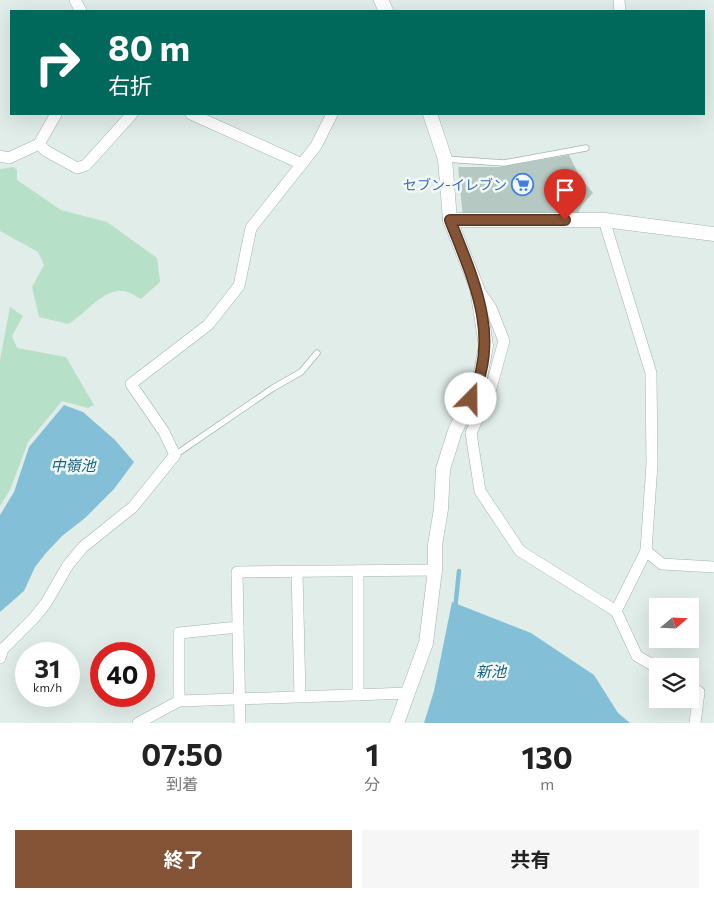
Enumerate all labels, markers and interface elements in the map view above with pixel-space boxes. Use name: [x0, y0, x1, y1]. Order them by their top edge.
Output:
text: 80 m: [108, 25, 190, 68]
icon: right: [25, 30, 90, 95]
text: 右折: [108, 72, 152, 99]
pin: [544, 169, 586, 220]
supermarket icon: セブン-イレブン: [511, 173, 535, 197]
place label: セブン-イレブン: [403, 176, 507, 193]
icon: arrive: [551, 176, 579, 204]
position arrow: [444, 372, 496, 424]
water label: 中嶺池: [50, 456, 97, 474]
north arrow: [649, 598, 699, 648]
map controls: [649, 598, 699, 708]
speed limit sign: 40: [90, 642, 155, 707]
text: 31: [35, 653, 60, 683]
button: layers: [649, 658, 699, 708]
water label: 新池: [476, 662, 508, 680]
text: km/h: [33, 680, 62, 694]
text: 07:50: [141, 735, 223, 772]
text: 1: [365, 735, 379, 772]
text: 130: [522, 738, 573, 775]
text: 到着: [166, 774, 198, 793]
text: 分: [364, 774, 380, 793]
text: m: [540, 774, 554, 793]
button: 終了: [15, 830, 352, 888]
button: 共有: [362, 830, 699, 888]

